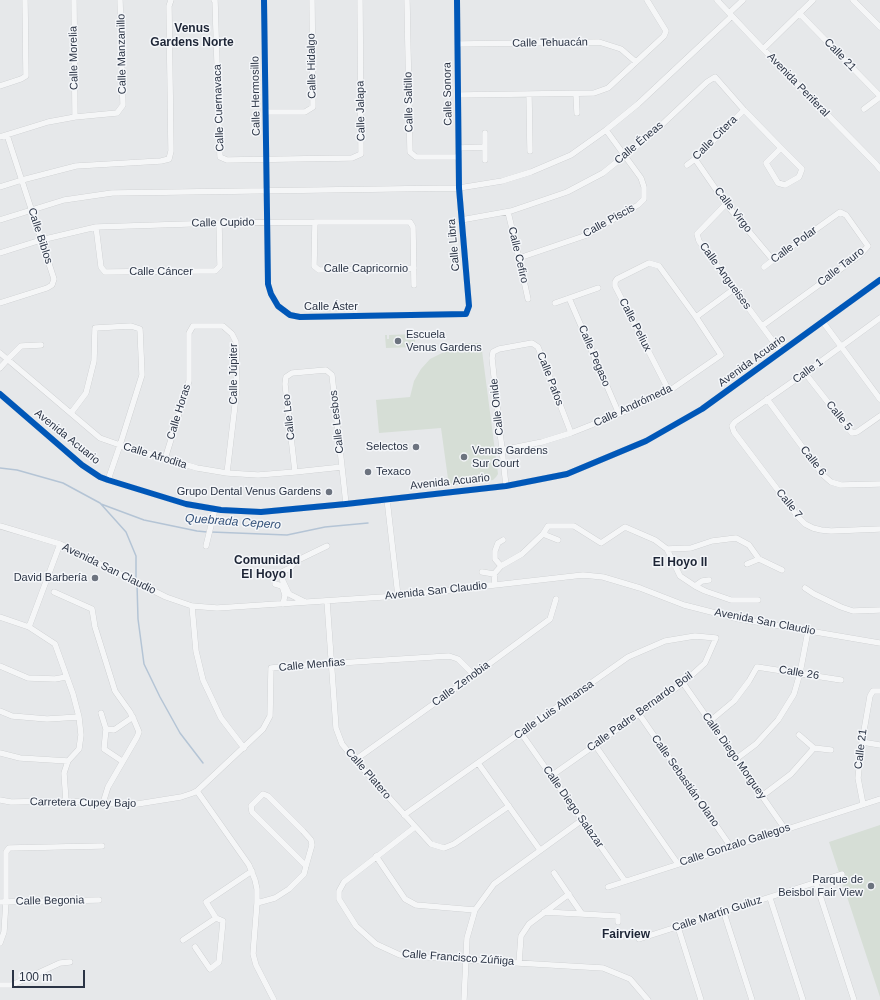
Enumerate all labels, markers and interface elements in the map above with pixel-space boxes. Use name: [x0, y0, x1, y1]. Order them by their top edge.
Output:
street label: Calle Manzanillo: [115, 14, 129, 94]
district label: Venus Gardens Norte: [150, 22, 234, 50]
street label: Calle Morelia: [67, 26, 81, 90]
street label: Calle Hidalgo: [305, 33, 319, 99]
street label: Calle Tehuacán: [512, 36, 588, 50]
street label: Calle 21: [821, 36, 859, 74]
street label: Avenida Periferal: [764, 50, 832, 120]
street label: Calle Hermosillo: [249, 56, 263, 136]
street label: Calle Sonora: [441, 62, 455, 126]
street label: Calle Cuernavaca: [211, 64, 227, 152]
street label: Calle Saltillo: [402, 72, 416, 132]
street label: Calle Jalapa: [354, 81, 368, 141]
street label: Calle Citera: [690, 113, 740, 163]
street label: Calle Éneas: [612, 119, 666, 167]
street label: Calle Virgo: [711, 185, 755, 235]
street label: Calle Piscis: [581, 201, 637, 241]
street label: Calle Biblos: [25, 206, 55, 266]
street label: Calle Cupido: [191, 216, 255, 230]
street label: Calle Libra: [445, 218, 463, 272]
street label: Calle Polar: [768, 224, 820, 266]
street label: Calle Cefiro: [505, 226, 531, 284]
street label: Calle Angueises: [696, 240, 754, 312]
street label: Calle Tauro: [815, 245, 867, 289]
street label: Calle Capricornio: [324, 262, 408, 276]
street label: Calle Cáncer: [129, 265, 193, 279]
street label: Calle Peliux: [616, 296, 654, 354]
street label: Calle Áster: [304, 300, 358, 314]
street label: Calle Pegaso: [575, 323, 613, 389]
place label: Escuela Venus Gardens: [406, 328, 482, 354]
street label: Avenida Acuario: [716, 332, 788, 390]
marker: Escuela Venus Gardens: [393, 336, 403, 346]
street label: Calle Júpiter: [227, 343, 241, 405]
street label: Calle Pafos: [534, 350, 566, 408]
street label: Calle 1: [790, 356, 826, 386]
street label: Calle Onide: [487, 378, 507, 436]
street label: Calle Andrómeda: [592, 382, 674, 430]
street label: Calle Horas: [164, 383, 194, 441]
street label: Calle Lesbos: [327, 390, 347, 454]
street label: Calle Leo: [280, 393, 298, 441]
street label: Calle 5: [823, 399, 855, 433]
street label: Avenida Acuario: [32, 407, 102, 467]
street label: Calle Afrodita: [121, 440, 189, 472]
place label: Selectos: [366, 440, 408, 454]
marker: Selectos: [411, 442, 421, 452]
street label: Calle 6: [797, 443, 829, 479]
place label: Venus Gardens Sur Court: [472, 444, 548, 470]
marker: Venus Gardens Sur Court: [459, 452, 469, 462]
place label: Texaco: [376, 465, 411, 479]
marker: Texaco: [363, 467, 373, 477]
street label: Avenida Acuario: [410, 471, 490, 493]
place label: Grupo Dental Venus Gardens: [177, 485, 321, 499]
marker: Grupo Dental Venus Gardens: [324, 487, 334, 497]
street label: Calle 7: [773, 487, 805, 521]
water label: Quebrada Cepero: [185, 511, 281, 533]
street label: Avenida San Claudio: [60, 541, 158, 597]
district label: Comunidad El Hoyo I: [234, 554, 300, 582]
district label: El Hoyo II: [653, 556, 707, 570]
place label: David Barbería: [14, 571, 87, 585]
marker: David Barbería: [90, 573, 100, 583]
street label: Avenida San Claudio: [384, 579, 488, 603]
street label: Avenida San Claudio: [713, 606, 817, 638]
street label: Calle Menfias: [278, 656, 346, 674]
street label: Calle Zenobia: [430, 659, 492, 709]
street label: Calle 26: [778, 663, 820, 683]
street label: Calle Padre Bernardo Boil: [585, 669, 695, 755]
street label: Calle Luis Almansa: [512, 678, 596, 742]
street label: Calle Diego Morguey: [699, 710, 769, 802]
street label: Calle 21: [852, 728, 870, 770]
street label: Calle Sebastián Olano: [648, 732, 722, 830]
street label: Calle Platero: [342, 746, 394, 802]
street label: Calle Diego Salazar: [540, 763, 606, 851]
street label: Carretera Cupey Bajo: [30, 795, 136, 811]
street label: Calle Gonzalo Gallegos: [678, 821, 792, 869]
place label: Parque de Beisbol Fair View: [778, 873, 863, 899]
marker: Parque de Beisbol Fair View: [866, 881, 876, 891]
street label: Calle Martín Guiluz: [670, 893, 764, 935]
street label: Calle Begonia: [16, 894, 84, 908]
district label: Fairview: [602, 928, 650, 942]
street label: Calle Francisco Zúñiga: [401, 947, 515, 969]
scale bar: [14, 962, 87, 988]
text: 100 m: [19, 970, 52, 984]

